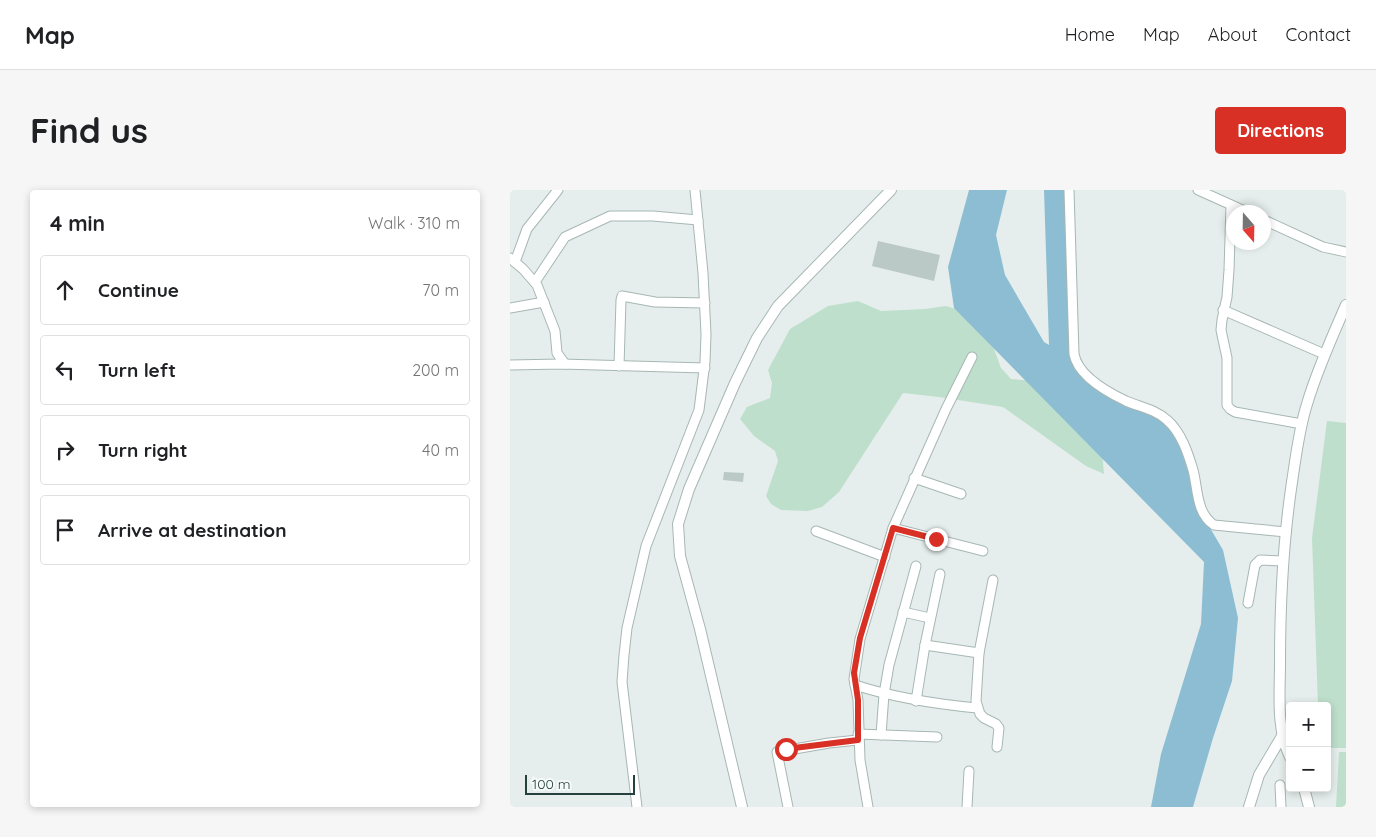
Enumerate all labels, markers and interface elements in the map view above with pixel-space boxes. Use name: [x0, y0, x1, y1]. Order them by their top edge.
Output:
text: Map: [25, 20, 75, 50]
text: Home: [1065, 23, 1115, 46]
text: Map: [1143, 23, 1180, 46]
text: About: [1208, 23, 1258, 46]
text: Contact: [1286, 23, 1351, 46]
button: Directions: [1215, 107, 1346, 154]
text: Find us: [30, 108, 148, 152]
north arrow: [1226, 205, 1271, 250]
text: 4 min: [50, 210, 105, 236]
text: Walk · 310 m: [368, 213, 460, 233]
icon: ahead: [51, 276, 79, 304]
text: Continue: [98, 278, 179, 302]
text: 70 m: [422, 280, 459, 300]
icon: left: [51, 356, 79, 384]
text: Turn left: [98, 358, 176, 382]
text: 200 m: [412, 360, 459, 380]
icon: right: [51, 436, 79, 464]
text: Turn right: [98, 438, 187, 462]
text: 40 m: [422, 440, 459, 460]
icon: arrive: [51, 516, 79, 544]
text: Arrive at destination: [98, 518, 287, 542]
route end: [925, 528, 948, 551]
map controls: [1286, 702, 1331, 792]
button: +: [1286, 702, 1331, 747]
route start: [775, 738, 798, 761]
button: −: [1286, 747, 1331, 792]
scale bar: [525, 772, 635, 795]
text: 100 m: [532, 775, 570, 793]

